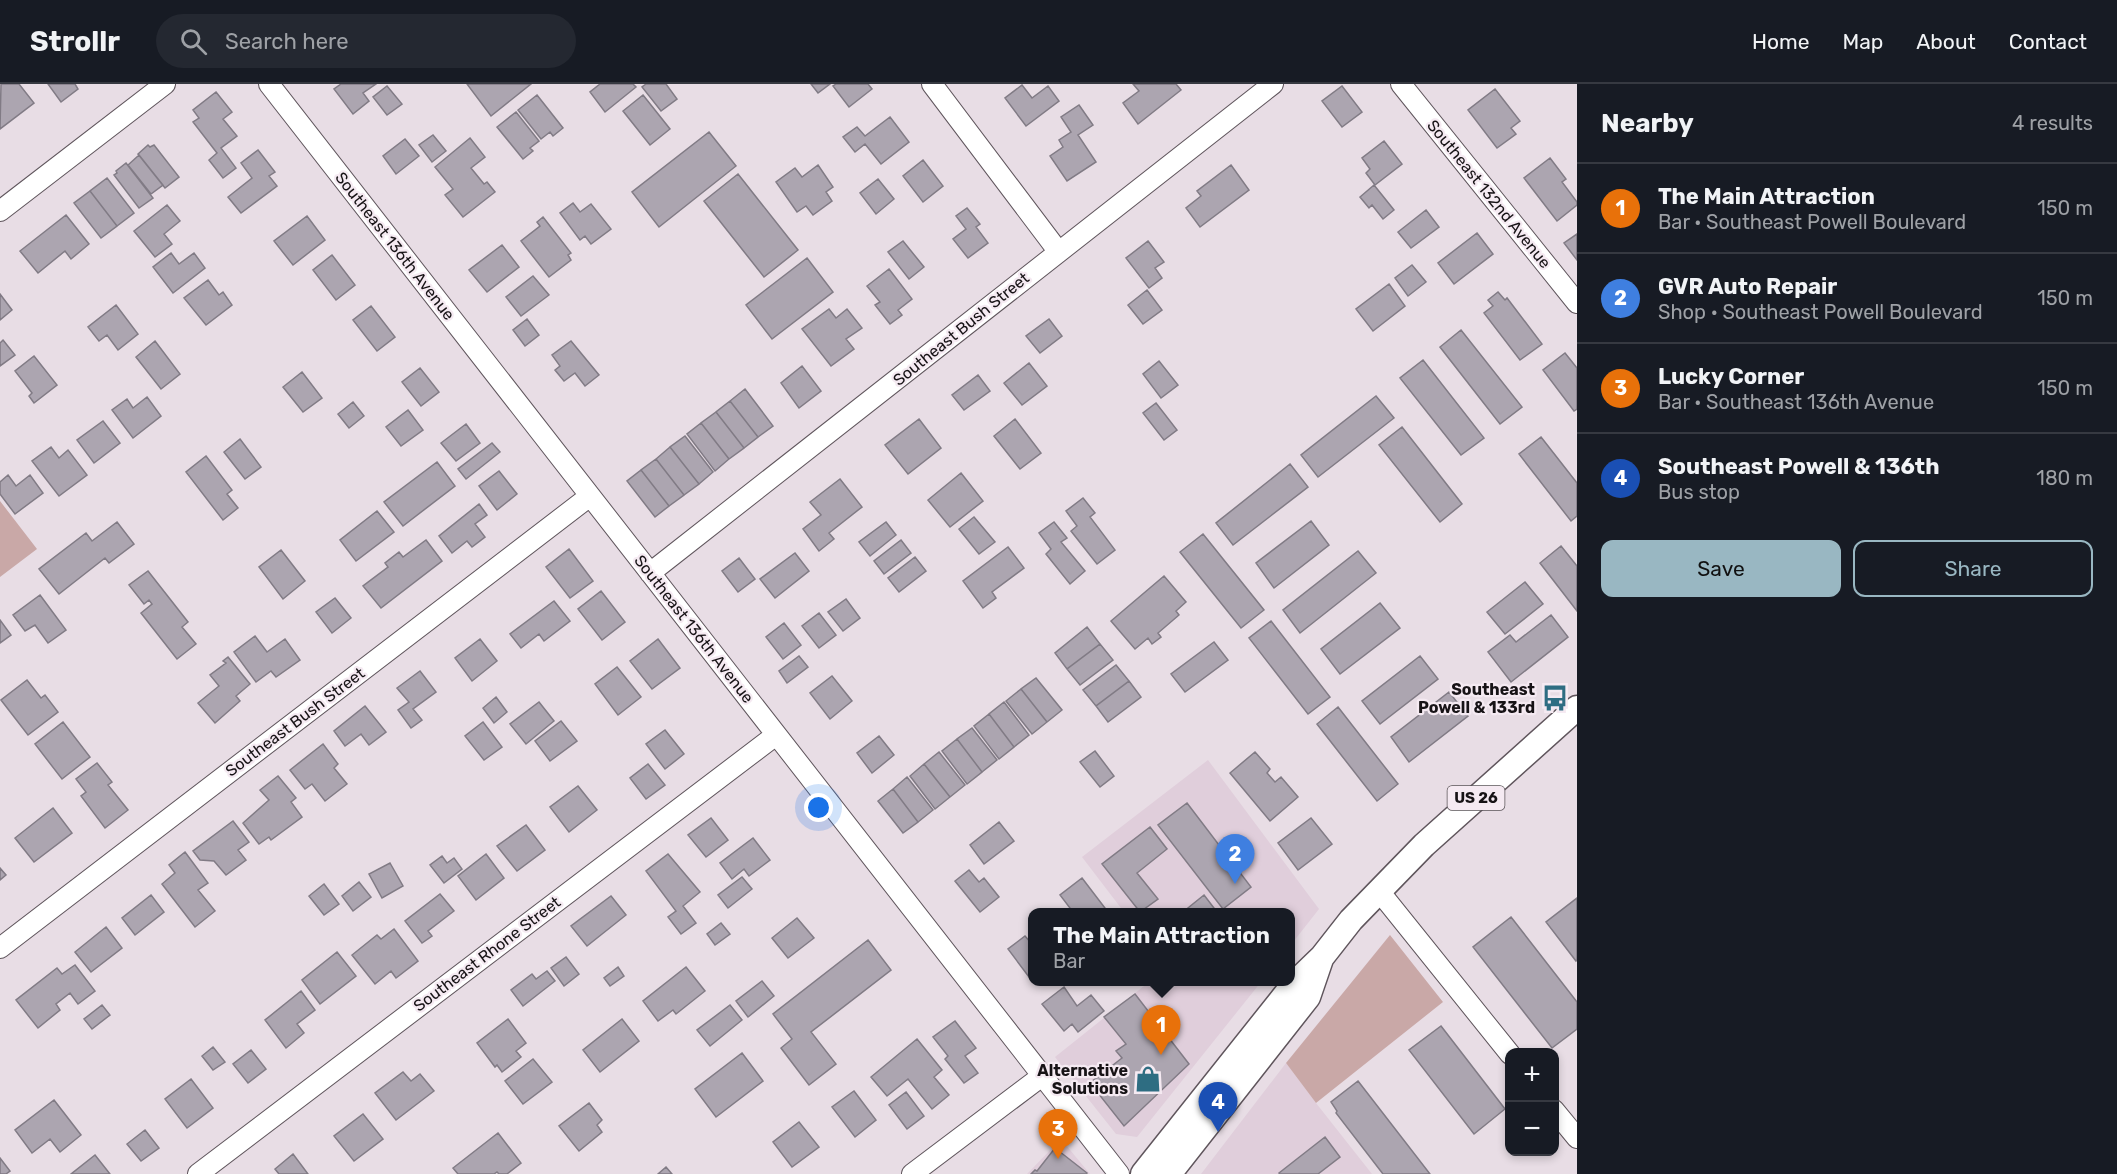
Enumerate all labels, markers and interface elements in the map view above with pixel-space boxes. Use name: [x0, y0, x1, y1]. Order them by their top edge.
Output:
search box: [156, 14, 576, 68]
text: Strollr: [30, 25, 120, 58]
icon: search: [177, 25, 210, 58]
text: Search here: [225, 28, 348, 55]
text: Home: [1752, 29, 1809, 54]
text: Map: [1842, 29, 1883, 54]
text: About: [1916, 29, 1976, 54]
text: Contact: [2009, 29, 2087, 54]
text: Nearby: [1601, 108, 1694, 139]
text: 4 results: [2012, 111, 2093, 135]
street label: Southeast 132nd Avenue: [1423, 116, 1555, 272]
street label: Southeast 136th Avenue: [331, 168, 459, 324]
text: The Main Attraction: [1658, 183, 1875, 210]
text: 1: [1616, 196, 1625, 220]
text: 150 m: [2037, 196, 2093, 220]
text: Bar · Southeast Powell Boulevard: [1658, 210, 1966, 234]
street label: Southeast Bush Street: [889, 268, 1033, 390]
text: GVR Auto Repair: [1658, 273, 1837, 300]
text: 2: [1614, 286, 1627, 310]
text: 150 m: [2037, 286, 2093, 310]
text: Shop · Southeast Powell Boulevard: [1658, 300, 1983, 324]
text: Lucky Corner: [1658, 363, 1804, 390]
text: 3: [1614, 376, 1627, 400]
text: 150 m: [2037, 376, 2093, 400]
text: Bar · Southeast 136th Avenue: [1658, 390, 1934, 414]
text: Southeast Powell & 136th: [1658, 453, 1939, 480]
text: 4: [1614, 466, 1627, 490]
text: 180 m: [2036, 466, 2093, 490]
text: Bus stop: [1658, 480, 1740, 504]
button: Save: [1601, 540, 1841, 597]
button: Share: [1853, 540, 2093, 597]
street label: Southeast 136th Avenue: [630, 551, 758, 707]
street label: Southeast Bush Street: [222, 663, 368, 781]
place label: Southeast Powell & 133rd: [1418, 680, 1536, 717]
bus stop icon: Southeast Powell & 133rd: [1540, 683, 1570, 713]
road number: US 26: [1448, 786, 1504, 810]
your location: [804, 793, 833, 822]
pin: 2: [1216, 834, 1254, 884]
street label: Southeast Rhone Street: [410, 893, 564, 1015]
popup: [1028, 908, 1295, 986]
text: The Main Attraction: [1053, 922, 1270, 949]
text: Bar: [1053, 949, 1085, 973]
pin: 1: [1142, 1006, 1180, 1055]
map controls: [1505, 1048, 1559, 1156]
button: +: [1505, 1048, 1559, 1102]
place label: Alternative Solutions: [1037, 1061, 1128, 1098]
shop icon: Alternative Solutions: [1133, 1064, 1163, 1094]
pin: 4: [1198, 1082, 1238, 1132]
button: −: [1505, 1102, 1559, 1156]
pin: 3: [1038, 1110, 1078, 1159]

